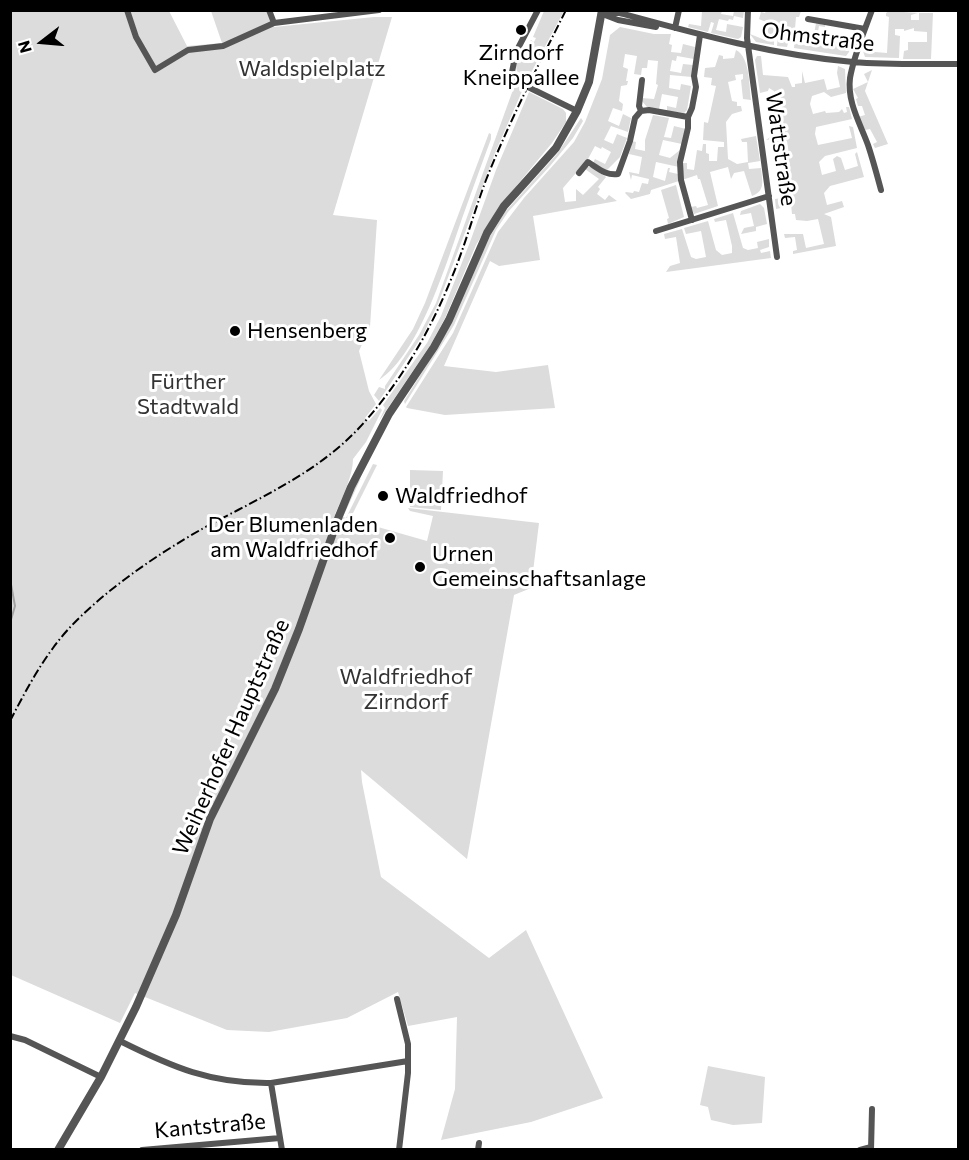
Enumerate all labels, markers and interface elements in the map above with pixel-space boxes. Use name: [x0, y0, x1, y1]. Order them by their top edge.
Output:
north arrow: [12, 12, 72, 72]
street label: Ohmstraße: [760, 17, 876, 57]
marker: Zirndorf Kneippallee: [514, 23, 528, 37]
text: N: [13, 39, 35, 55]
place label: Zirndorf Kneippallee: [463, 40, 579, 92]
park label: Waldspielplatz: [238, 56, 386, 82]
street label: Wattstraße: [760, 90, 802, 208]
place label: Hensenberg: [247, 318, 367, 344]
marker: Hensenberg: [228, 324, 242, 338]
park label: Fürther Stadtwald: [137, 369, 239, 420]
place label: Waldfriedhof: [395, 483, 528, 509]
marker: Waldfriedhof: [376, 489, 390, 503]
place label: Der Blumenladen am Waldfriedhof: [208, 512, 378, 564]
marker: Der Blumenladen am Waldfriedhof: [383, 531, 397, 545]
place label: Urnen Gemeinschaftsanlage: [432, 541, 646, 592]
marker: Urnen Gemeinschaftsanlage: [413, 560, 427, 574]
street label: Weiherhofer Hauptstraße: [167, 615, 295, 859]
park label: Waldfriedhof Zirndorf: [340, 664, 472, 716]
street label: Kantstraße: [153, 1108, 267, 1144]

